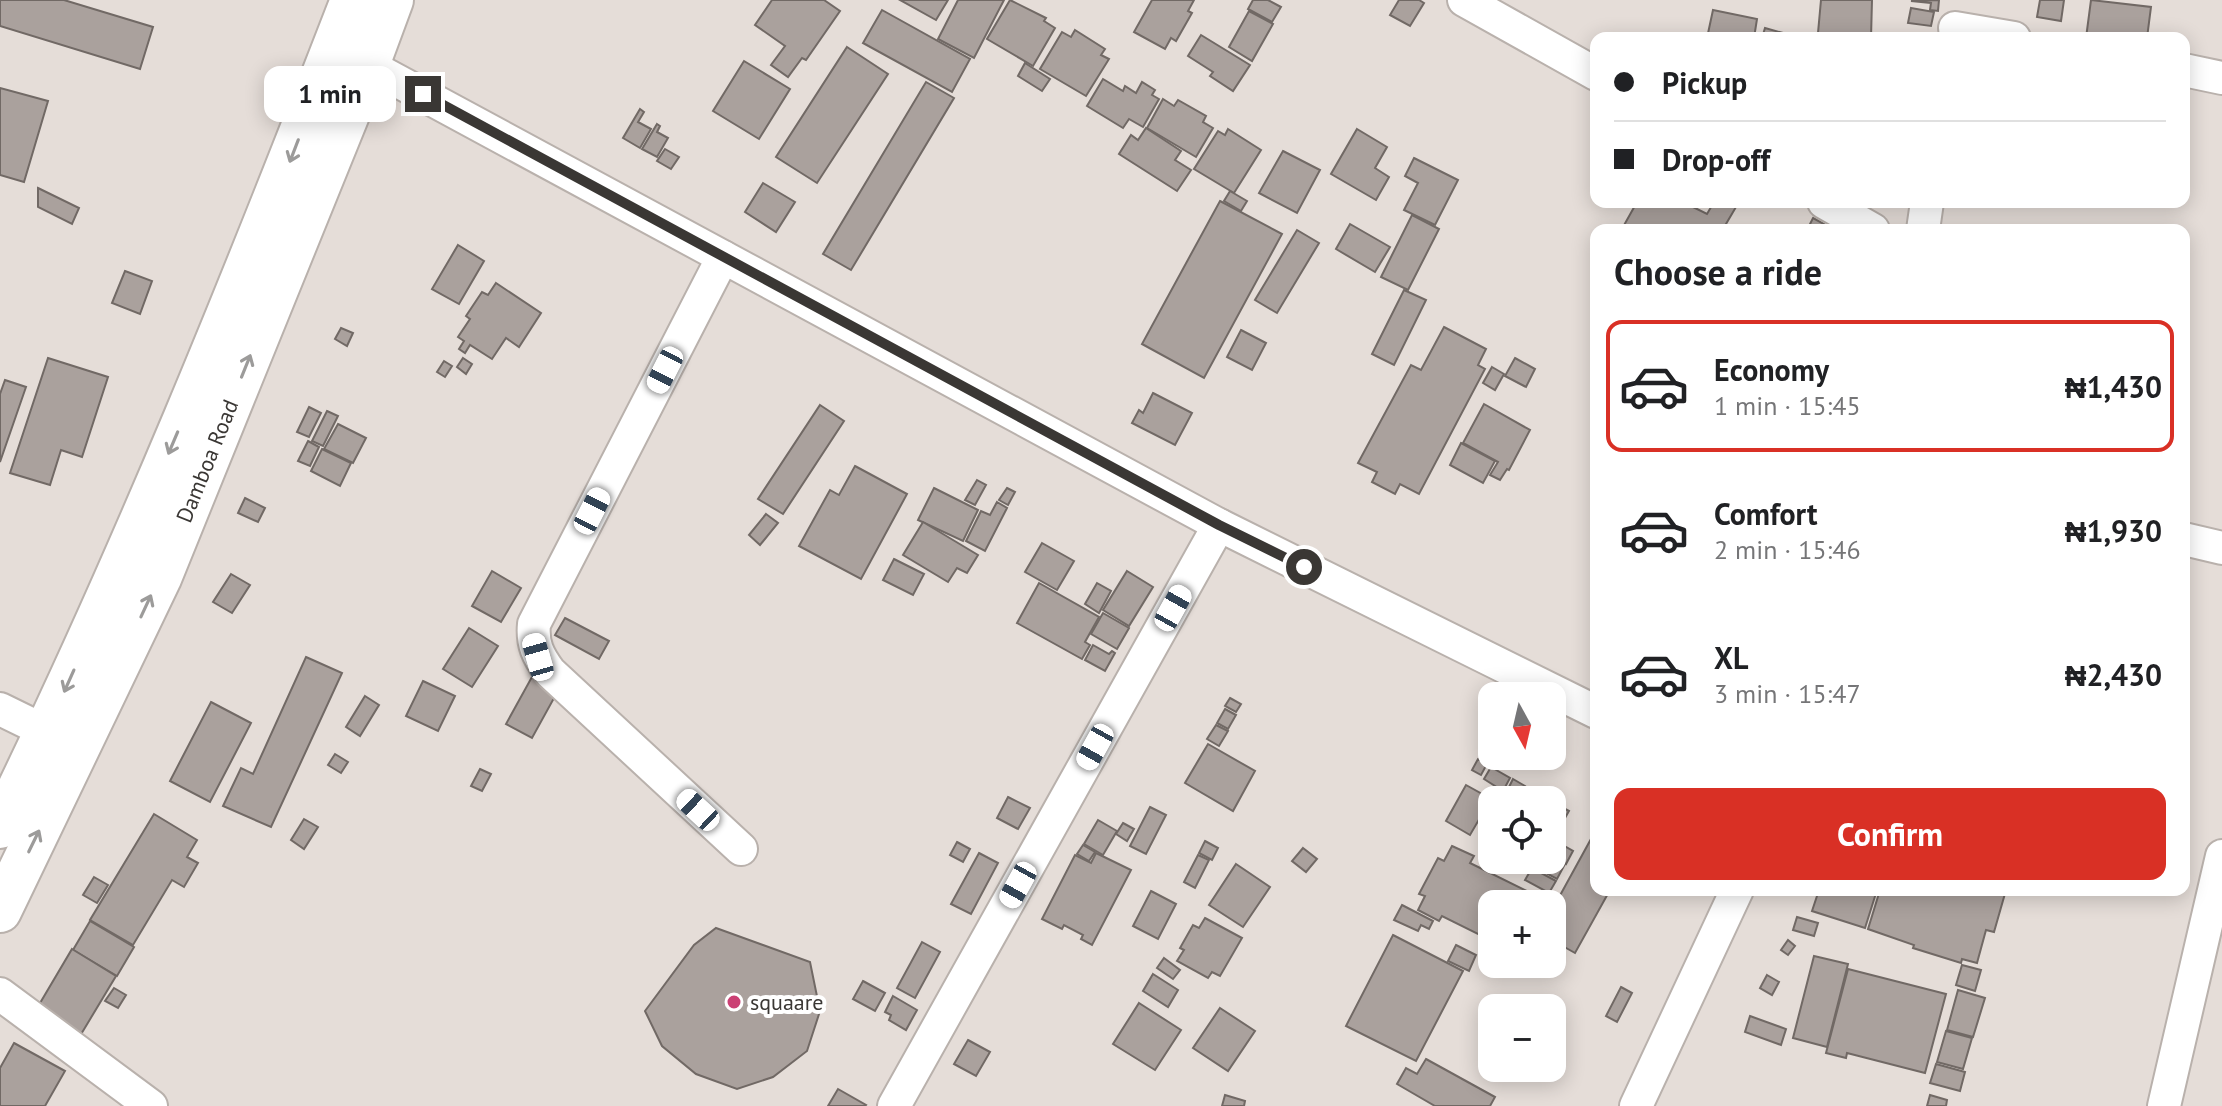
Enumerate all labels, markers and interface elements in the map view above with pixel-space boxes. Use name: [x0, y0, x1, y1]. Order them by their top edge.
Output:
text: Pickup: [1662, 63, 1747, 102]
callout: 1 min: [263, 66, 395, 122]
route end: [405, 76, 441, 112]
text: 1 min: [298, 77, 362, 110]
one-way arrow: [286, 138, 300, 163]
text: Drop-off: [1662, 140, 1770, 179]
text: Choose a ride: [1614, 248, 1822, 295]
car: [643, 343, 687, 397]
icon: car: [1618, 350, 1690, 422]
text: Economy: [1714, 350, 1829, 389]
one-way arrow: [239, 354, 254, 379]
text: ₦1,430: [2065, 367, 2162, 406]
text: 1 min · 15:45: [1714, 389, 1861, 422]
street label: Damboa Road: [170, 395, 244, 527]
one-way arrow: [165, 430, 180, 455]
car: [570, 484, 614, 538]
icon: car: [1618, 494, 1690, 566]
text: Comfort: [1714, 494, 1817, 533]
text: ₦1,930: [2065, 511, 2162, 550]
text: 2 min · 15:46: [1714, 533, 1861, 566]
route start: [1286, 549, 1322, 585]
car: [1151, 581, 1195, 635]
one-way arrow: [139, 595, 154, 619]
car: [520, 631, 556, 683]
icon: car: [1618, 638, 1690, 710]
text: XL: [1714, 638, 1748, 677]
text: ₦2,430: [2065, 655, 2162, 694]
one-way arrow: [61, 669, 76, 693]
text: 3 min · 15:47: [1714, 677, 1861, 710]
north arrow: [1478, 682, 1566, 770]
map controls: [1478, 682, 1566, 1082]
car: [1073, 720, 1117, 774]
car: [672, 785, 724, 835]
button: locate: [1478, 786, 1566, 874]
button: Confirm: [1614, 788, 2166, 880]
one-way arrow: [27, 830, 42, 854]
car: [996, 858, 1040, 912]
button: +: [1478, 890, 1566, 978]
place label: squaare: [750, 988, 823, 1016]
marker: squaare: [725, 993, 743, 1011]
button: −: [1478, 994, 1566, 1082]

